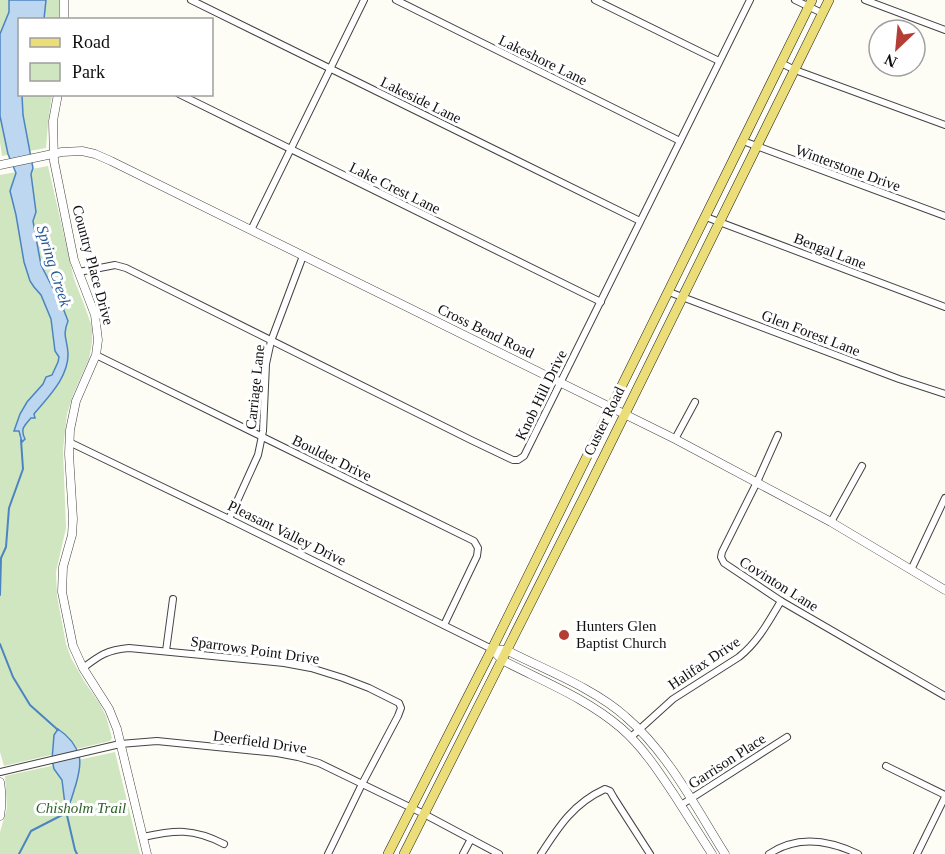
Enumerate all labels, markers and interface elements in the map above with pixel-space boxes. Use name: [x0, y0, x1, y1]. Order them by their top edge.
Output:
legend: [18, 18, 213, 96]
north arrow: [867, 18, 927, 78]
text: Road: [72, 32, 110, 52]
street label: Lakeshore Lane: [496, 32, 590, 88]
text: N: [881, 51, 900, 71]
text: Park: [72, 62, 105, 82]
street label: Lakeside Lane: [378, 74, 464, 127]
street label: Winterstone Drive: [793, 142, 903, 195]
street label: Lake Crest Lane: [347, 159, 443, 217]
street label: Country Place Drive: [69, 203, 117, 327]
water label: Spring Creek: [33, 223, 75, 310]
street label: Bengal Lane: [792, 230, 869, 272]
street label: Cross Bend Road: [435, 301, 537, 361]
street label: Glen Forest Lane: [760, 307, 863, 359]
street label: Carriage Lane: [243, 343, 267, 430]
street label: Knob Hill Drive: [512, 347, 570, 443]
street label: Custer Road: [580, 384, 628, 458]
street label: Boulder Drive: [290, 432, 375, 484]
street label: Pleasant Valley Drive: [225, 497, 349, 569]
street label: Covinton Lane: [737, 553, 822, 615]
place label: Hunters Glen Baptist Church: [576, 618, 667, 651]
marker: Hunters Glen Baptist Church: [557, 628, 571, 642]
street label: Sparrows Point Drive: [190, 633, 321, 667]
street label: Halifax Drive: [665, 633, 743, 693]
street label: Deerfield Drive: [212, 727, 308, 757]
street label: Garrison Place: [685, 730, 769, 792]
park label: Chisholm Trail: [36, 800, 126, 816]

